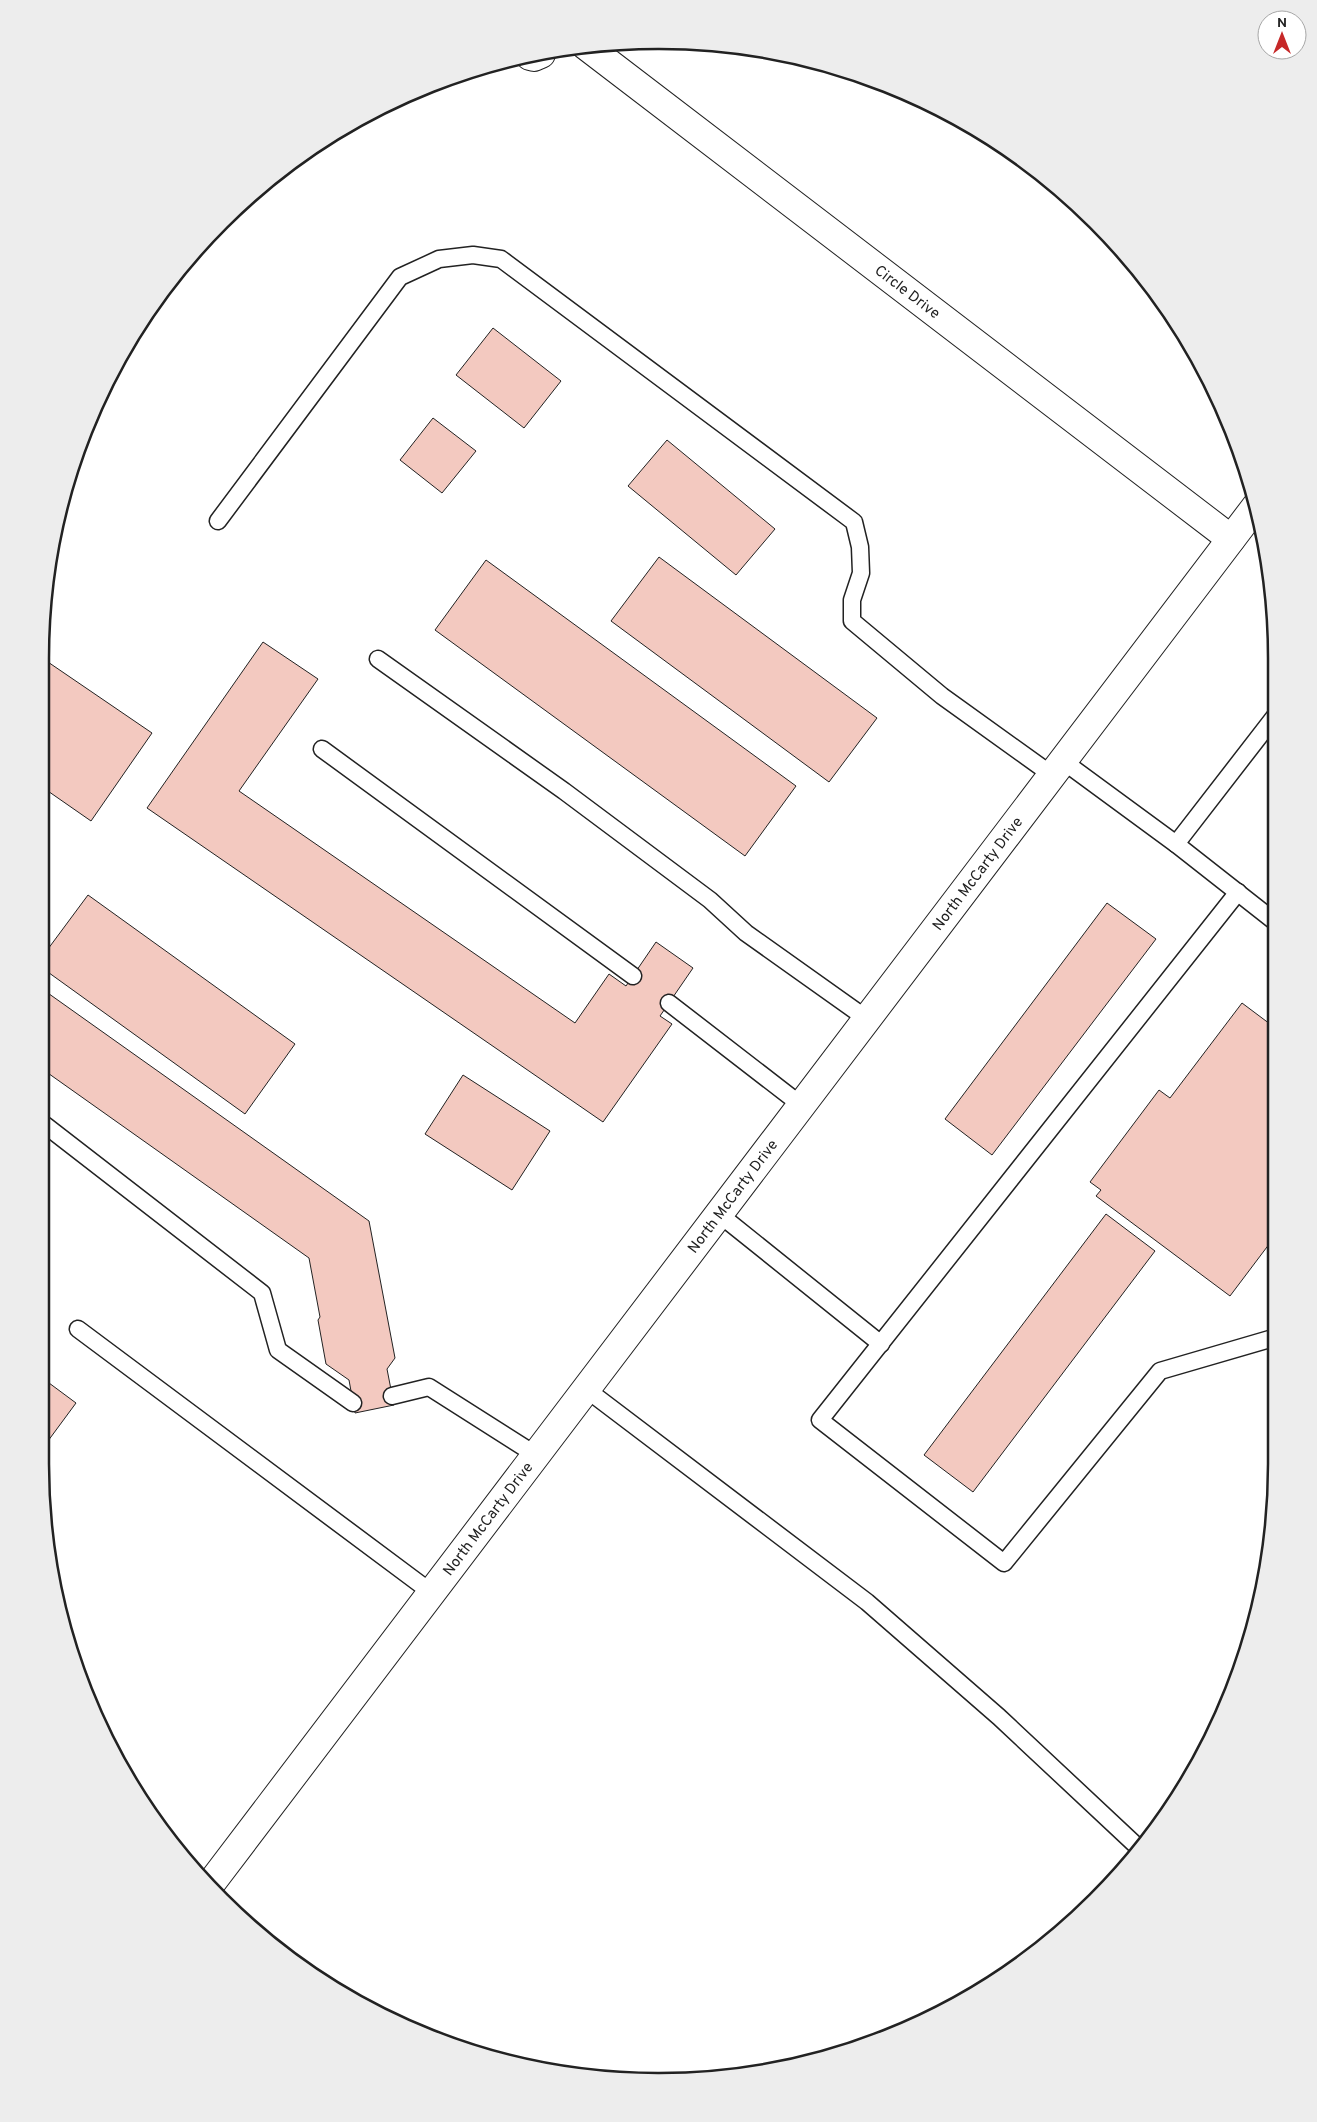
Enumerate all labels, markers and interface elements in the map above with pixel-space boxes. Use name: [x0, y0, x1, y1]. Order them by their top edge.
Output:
north arrow: [1257, 10, 1307, 60]
text: N: [1277, 15, 1287, 32]
street label: Circle Drive: [870, 262, 943, 324]
street label: North McCarty Drive: [929, 814, 1028, 935]
street label: North McCarty Drive: [684, 1136, 783, 1258]
street label: North McCarty Drive: [440, 1459, 538, 1580]

